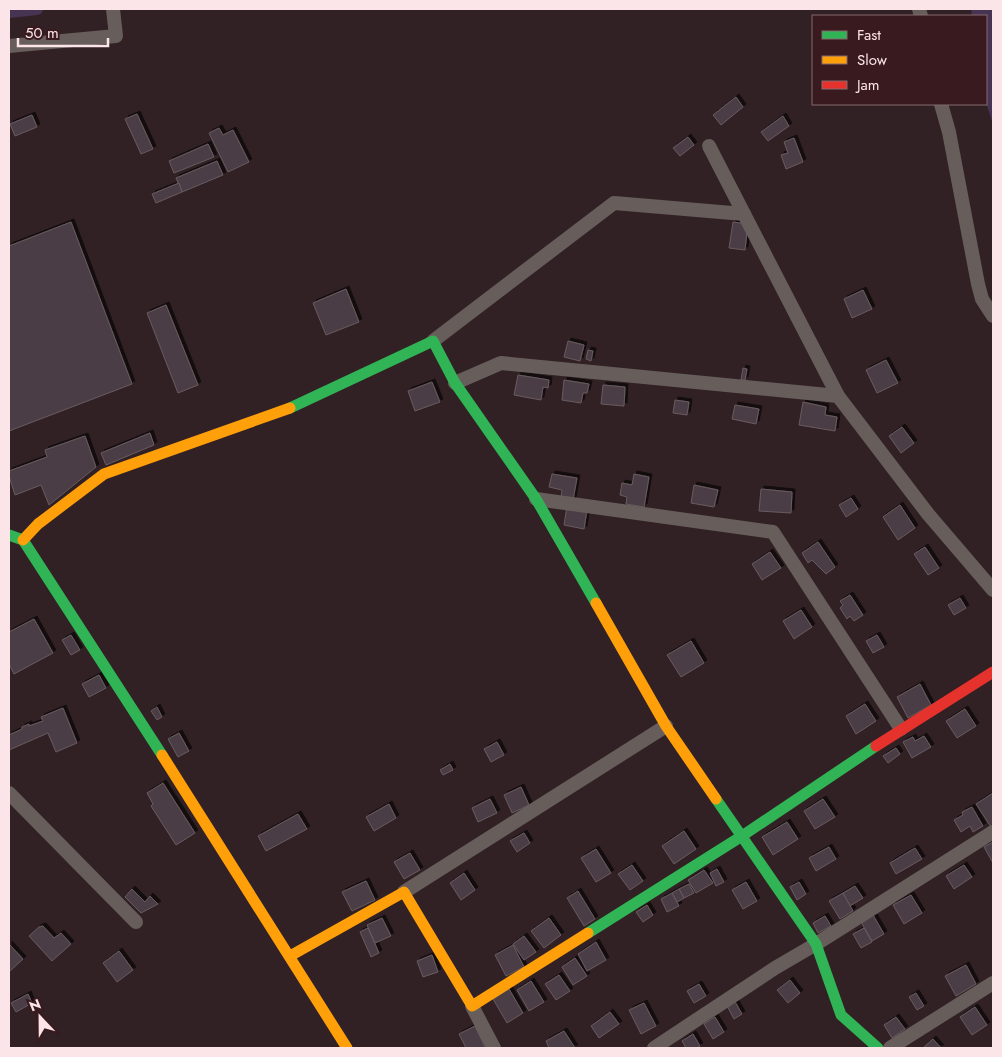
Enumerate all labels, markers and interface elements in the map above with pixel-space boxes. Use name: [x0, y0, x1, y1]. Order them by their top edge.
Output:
scale bar: [18, 15, 108, 47]
legend: [812, 15, 987, 105]
text: 50 m: [25, 22, 59, 44]
text: Fast: [857, 24, 881, 46]
text: Slow: [857, 49, 888, 71]
text: Jam: [855, 74, 880, 96]
north arrow: [15, 992, 65, 1042]
text: N: [26, 994, 44, 1016]

